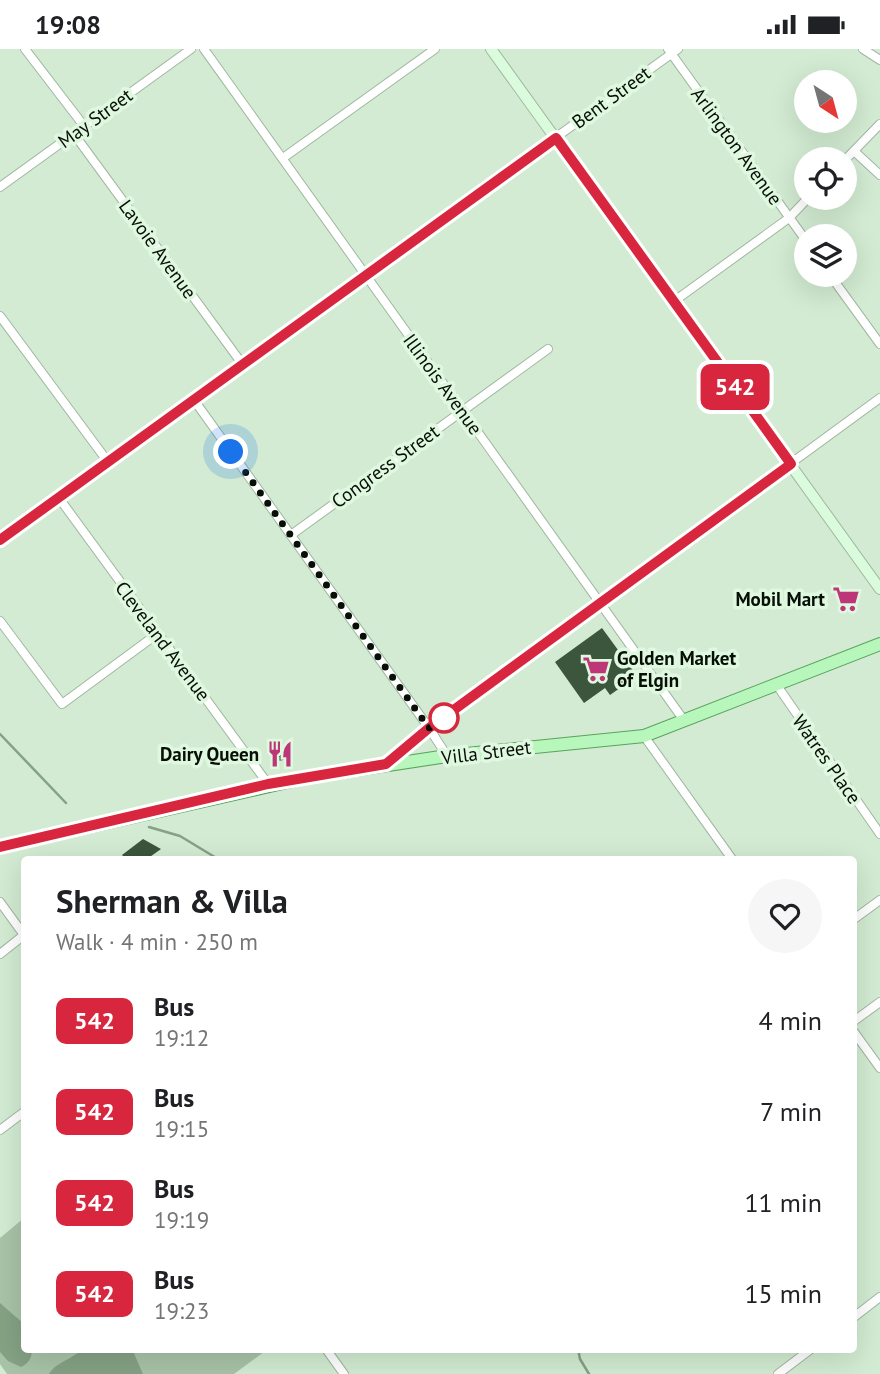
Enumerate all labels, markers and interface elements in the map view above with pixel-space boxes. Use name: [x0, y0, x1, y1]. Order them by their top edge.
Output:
text: 19:08: [35, 8, 101, 41]
street label: Bent Street: [567, 60, 655, 134]
north arrow: [794, 70, 858, 133]
map controls: [794, 70, 857, 287]
street label: May Street: [53, 83, 137, 153]
street label: Arlington Avenue: [686, 83, 788, 209]
button: locate: [794, 147, 857, 210]
street label: Lavoie Avenue: [114, 195, 202, 303]
button: layers: [794, 224, 857, 287]
street label: Illinois Avenue: [398, 329, 488, 439]
line badge: 542: [695, 364, 775, 410]
text: 542: [715, 371, 755, 402]
street label: Congress Street: [327, 419, 444, 513]
your location: [213, 434, 248, 469]
street label: Cleveland Avenue: [110, 576, 216, 706]
supermarket icon: Mobil Mart: [831, 584, 861, 614]
place label: Mobil Mart: [735, 587, 825, 611]
place label: Golden Market of Elgin: [617, 646, 736, 692]
supermarket icon: Golden Market of Elgin: [581, 654, 611, 684]
unlabelled marker: [429, 703, 459, 733]
street label: Watres Place: [788, 710, 866, 808]
street label: Villa Street: [439, 735, 533, 770]
restaurant icon: Dairy Queen: [265, 739, 295, 769]
place label: Dairy Queen: [160, 742, 259, 766]
text: Sherman & Villa: [56, 879, 288, 922]
button: heart: [748, 879, 822, 953]
text: Walk · 4 min · 250 m: [56, 927, 258, 956]
text: Bus: [154, 990, 194, 1023]
text: 4 min: [759, 1004, 822, 1037]
text: 542: [74, 1005, 115, 1036]
text: 19:12: [154, 1023, 209, 1052]
text: Bus: [154, 1081, 194, 1114]
text: 7 min: [760, 1095, 822, 1128]
text: 542: [74, 1096, 115, 1127]
text: 19:15: [154, 1114, 209, 1143]
text: Bus: [154, 1172, 194, 1205]
text: 11 min: [744, 1186, 822, 1219]
text: 542: [74, 1187, 115, 1218]
text: 19:19: [154, 1205, 209, 1234]
text: Bus: [154, 1263, 194, 1296]
text: 15 min: [744, 1277, 822, 1310]
text: 542: [74, 1278, 115, 1309]
text: 19:23: [154, 1296, 209, 1325]

